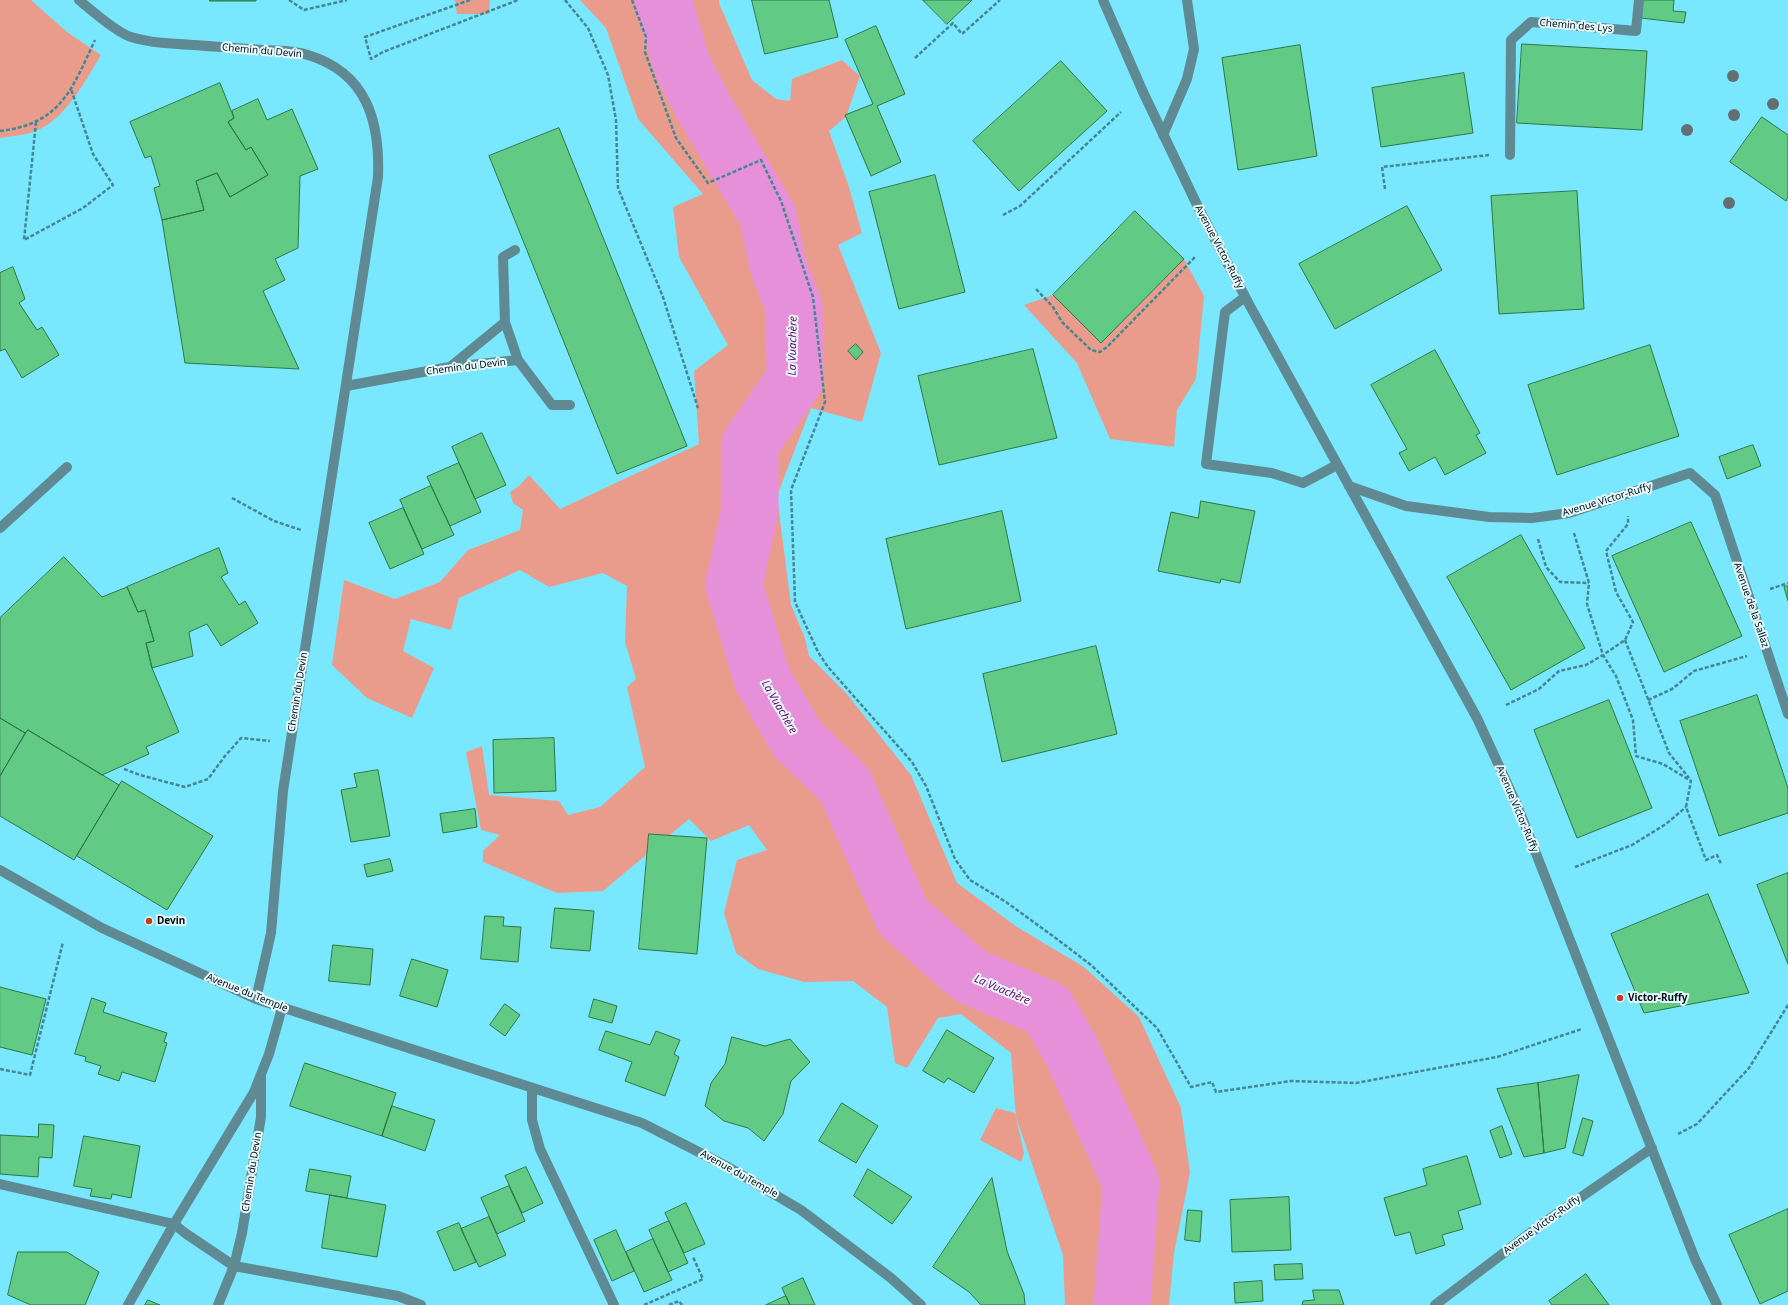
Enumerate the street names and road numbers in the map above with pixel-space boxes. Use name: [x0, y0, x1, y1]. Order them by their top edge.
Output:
street label: Chemin des Lys: [1539, 17, 1613, 35]
street label: Chemin du Devin: [221, 42, 303, 60]
street label: Avenue Victor-Ruffy: [1192, 203, 1246, 291]
street label: Chemin du Devin: [425, 356, 507, 378]
street label: Avenue Victor-Ruffy: [1561, 481, 1653, 519]
street label: Avenue de la Sallaz: [1731, 561, 1771, 649]
street label: Chemin du Devin: [286, 651, 310, 733]
street label: Avenue Victor-Ruffy: [1493, 764, 1541, 854]
street label: Avenue du Temple: [204, 971, 290, 1015]
street label: Chemin du Devin: [240, 1131, 264, 1213]
street label: Avenue du Temple: [698, 1148, 780, 1200]
street label: Avenue Victor-Ruffy: [1501, 1193, 1583, 1257]

